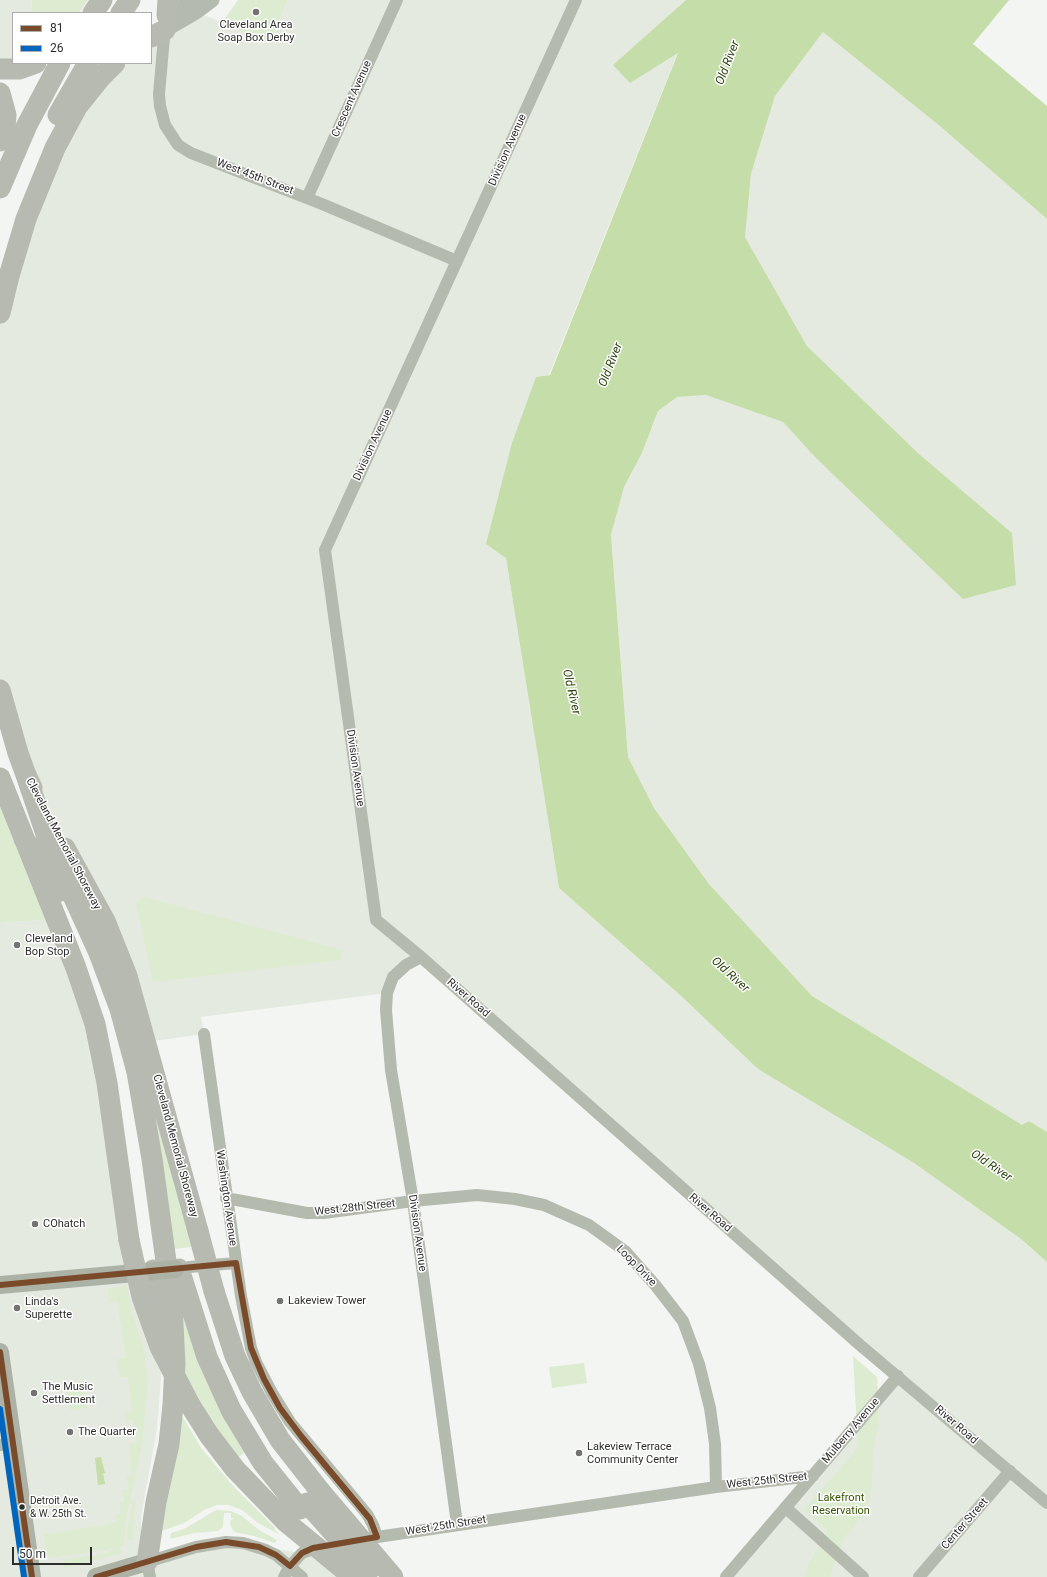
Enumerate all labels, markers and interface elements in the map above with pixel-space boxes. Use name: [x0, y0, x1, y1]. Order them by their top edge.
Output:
marker: Cleveland Area Soap Box Derby: [251, 7, 261, 17]
legend: [12, 12, 152, 64]
place label: Cleveland Area Soap Box Derby: [218, 18, 294, 44]
text: 81: [50, 21, 64, 35]
water label: Old River: [713, 39, 743, 87]
text: 26: [50, 41, 64, 55]
street label: Crescent Avenue: [329, 59, 375, 139]
street label: Division Avenue: [486, 112, 530, 188]
street label: West 45th Street: [215, 156, 295, 198]
water label: Old River: [596, 341, 626, 389]
street label: Division Avenue: [351, 407, 395, 483]
water label: Old River: [559, 668, 583, 716]
street label: Division Avenue: [343, 729, 367, 807]
street label: Cleveland Memorial Shoreway: [23, 776, 103, 912]
place label: Cleveland Bop Stop: [25, 932, 73, 958]
marker: Cleveland Bop Stop: [12, 940, 22, 950]
water label: Old River: [708, 954, 752, 996]
street label: River Road: [444, 976, 492, 1020]
street label: Cleveland Memorial Shoreway: [150, 1073, 200, 1219]
water label: Old River: [968, 1147, 1014, 1185]
street label: Washington Avenue: [213, 1149, 239, 1247]
street label: River Road: [686, 1191, 734, 1235]
street label: Division Avenue: [405, 1194, 429, 1272]
street label: West 28th Street: [314, 1197, 396, 1219]
place label: COhatch: [43, 1217, 85, 1231]
marker: COhatch: [30, 1219, 40, 1229]
street label: Loop Drive: [613, 1243, 659, 1289]
place label: Lakeview Tower: [288, 1294, 366, 1308]
place label: Linda's Superette: [25, 1295, 72, 1321]
marker: Lakeview Tower: [275, 1296, 285, 1306]
marker: Linda's Superette: [12, 1303, 22, 1313]
place label: The Music Settlement: [42, 1380, 95, 1406]
marker: The Music Settlement: [29, 1388, 39, 1398]
street label: Mulberry Avenue: [820, 1395, 882, 1467]
street label: River Road: [932, 1403, 980, 1447]
place label: The Quarter: [78, 1425, 136, 1439]
marker: The Quarter: [65, 1427, 75, 1437]
place label: Lakeview Terrace Community Center: [587, 1440, 678, 1466]
marker: Lakeview Terrace Community Center: [574, 1448, 584, 1458]
street label: West 25th Street: [726, 1470, 808, 1492]
park label: Lakefront Reservation: [812, 1491, 870, 1517]
place label: Detroit Ave. & W. 25th St.: [30, 1495, 86, 1518]
street label: Center Street: [939, 1496, 991, 1552]
marker: Detroit Ave. & W. 25th St.: [17, 1502, 27, 1512]
street label: West 25th Street: [405, 1513, 487, 1539]
scale bar: [14, 1539, 94, 1565]
text: 50 m: [19, 1547, 46, 1561]

